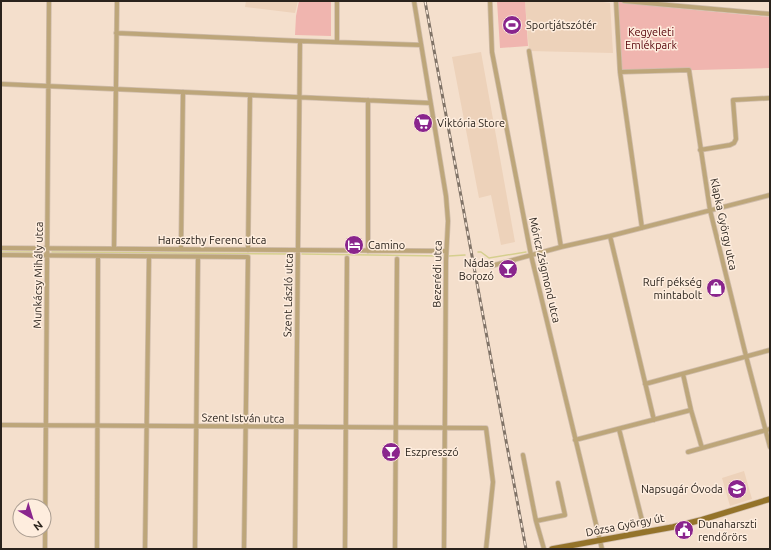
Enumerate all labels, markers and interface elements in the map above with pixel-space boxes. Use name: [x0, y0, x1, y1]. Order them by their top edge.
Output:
sports icon: Sportjátszótér: [501, 14, 523, 36]
place label: Sportjátszótér: [526, 19, 597, 31]
park label: Kegyeleti Emlékpark: [625, 26, 677, 51]
supermarket icon: Viktória Store: [412, 112, 434, 134]
place label: Viktória Store: [437, 117, 505, 129]
street label: Klapka György utca: [708, 177, 740, 271]
street label: Móricz Zsigmond utca: [527, 216, 563, 324]
street label: Munkácsy Mihály utca: [31, 221, 45, 329]
street label: Haraszthy Ferenc utca: [158, 234, 266, 246]
hotel icon: Camino: [343, 234, 365, 256]
place label: Camino: [368, 239, 405, 251]
street label: Bezerédi utca: [430, 240, 444, 308]
street label: Szent László utca: [281, 253, 295, 337]
place label: Nádas Borozó: [459, 257, 494, 282]
bar icon: Nádas Borozó: [497, 258, 519, 280]
place label: Ruff pékség mintabolt: [643, 276, 703, 301]
shop icon: Ruff pékség mintabolt: [705, 277, 727, 299]
street label: Szent István utca: [201, 411, 285, 425]
bar icon: Eszpresszó: [380, 441, 402, 463]
place label: Eszpresszó: [405, 446, 459, 458]
school or university icon: Napsugár Óvoda: [726, 478, 748, 500]
place label: Napsugár Óvoda: [641, 482, 723, 495]
north arrow: [12, 498, 52, 538]
street label: Dózsa György út: [585, 511, 666, 539]
place label: Dunaharszti rendőrörs: [698, 518, 757, 543]
text: N: [31, 519, 45, 533]
public building icon: Dunaharszti rendőrörs: [673, 519, 695, 541]

